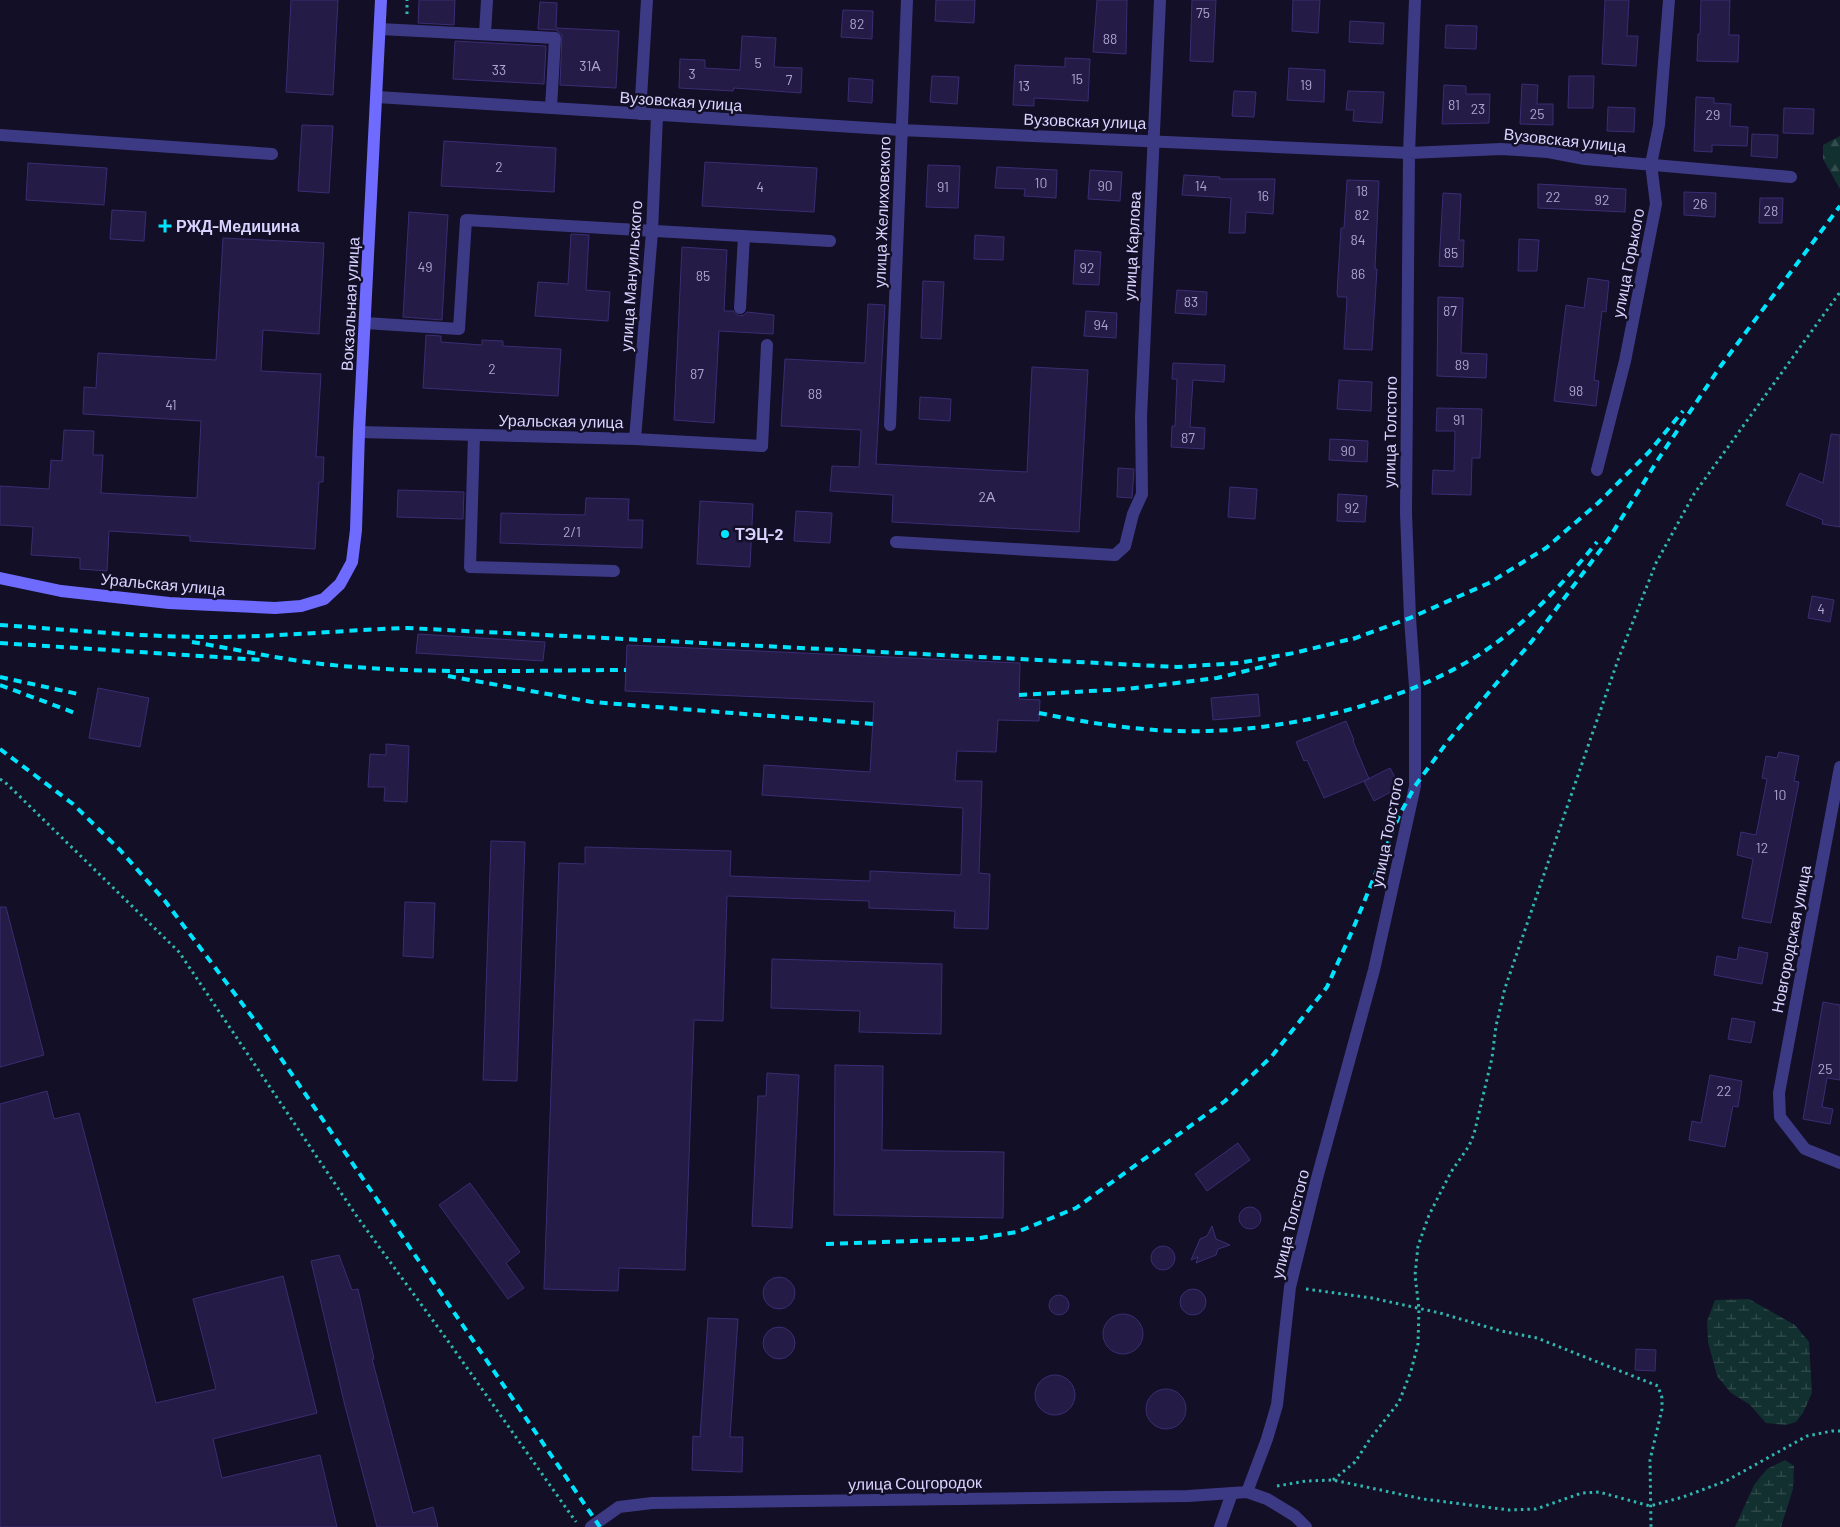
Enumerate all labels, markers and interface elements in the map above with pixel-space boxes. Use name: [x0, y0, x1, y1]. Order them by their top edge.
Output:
house number: 75: [1196, 4, 1210, 21]
house number: 82: [850, 15, 864, 32]
house number: 88: [1103, 30, 1117, 47]
house number: 5: [754, 54, 762, 71]
house number: 31А: [579, 57, 601, 74]
house number: 33: [492, 61, 506, 78]
house number: 3: [688, 65, 696, 82]
house number: 15: [1071, 70, 1083, 87]
house number: 7: [786, 71, 793, 88]
house number: 19: [1300, 76, 1312, 93]
house number: 13: [1018, 77, 1030, 94]
street label: Вузовская улица: [619, 87, 743, 114]
house number: 81: [1448, 96, 1460, 113]
house number: 23: [1471, 100, 1485, 117]
house number: 25: [1530, 105, 1544, 122]
house number: 29: [1706, 106, 1720, 123]
street label: Вузовская улица: [1023, 109, 1147, 132]
street label: Вузовская улица: [1503, 124, 1627, 155]
street label: улица Желиховского: [869, 136, 894, 288]
house number: 2: [495, 158, 503, 175]
house number: 10: [1035, 174, 1047, 191]
house number: 90: [1097, 177, 1113, 194]
house number: 14: [1195, 177, 1207, 194]
house number: 4: [756, 178, 764, 195]
house number: 91: [937, 178, 949, 195]
house number: 18: [1356, 182, 1368, 199]
house number: 16: [1257, 187, 1269, 204]
house number: 22: [1545, 188, 1561, 205]
street label: улица Карлова: [1119, 191, 1144, 301]
house number: 92: [1595, 191, 1609, 208]
house number: 26: [1693, 195, 1707, 212]
street label: улица Мануильского: [616, 200, 645, 352]
house number: 28: [1764, 202, 1778, 219]
house number: 82: [1355, 206, 1369, 223]
street label: улица Горького: [1608, 206, 1647, 319]
place label: РЖД-Медицина: [176, 216, 299, 235]
marker: РЖД-Медицина: [158, 219, 172, 233]
house number: 84: [1350, 231, 1366, 248]
street label: Вокзальная улица: [337, 236, 363, 372]
house number: 85: [1444, 244, 1458, 261]
house number: 49: [417, 258, 433, 275]
house number: 92: [1080, 259, 1094, 276]
house number: 86: [1351, 265, 1365, 282]
house number: 85: [696, 267, 710, 284]
house number: 83: [1184, 293, 1198, 310]
house number: 87: [1443, 302, 1457, 319]
house number: 94: [1093, 316, 1109, 333]
house number: 89: [1455, 356, 1469, 373]
house number: 2: [488, 360, 496, 377]
house number: 87: [690, 365, 704, 382]
street label: улица Толстого: [1379, 376, 1400, 488]
house number: 98: [1569, 382, 1583, 399]
house number: 88: [808, 385, 822, 402]
house number: 41: [165, 396, 177, 413]
street label: Уральская улица: [498, 410, 624, 431]
house number: 91: [1453, 411, 1465, 428]
house number: 87: [1181, 429, 1195, 446]
house number: 90: [1340, 442, 1356, 459]
house number: 2А: [979, 488, 996, 505]
house number: 92: [1345, 499, 1359, 516]
house number: 2/1: [563, 523, 581, 540]
place label: ТЭЦ-2: [735, 524, 783, 543]
marker: ТЭЦ-2: [719, 528, 731, 540]
street label: Уральская улица: [100, 569, 226, 598]
house number: 4: [1817, 600, 1825, 617]
street label: улица Толстого: [1366, 775, 1407, 889]
house number: 10: [1774, 786, 1786, 803]
house number: 12: [1756, 839, 1768, 856]
street label: Новгородская улица: [1767, 863, 1814, 1014]
house number: 25: [1818, 1060, 1832, 1077]
house number: 22: [1716, 1082, 1732, 1099]
street label: улица Толстого: [1267, 1167, 1312, 1281]
street label: улица Соцгородок: [848, 1472, 983, 1493]

